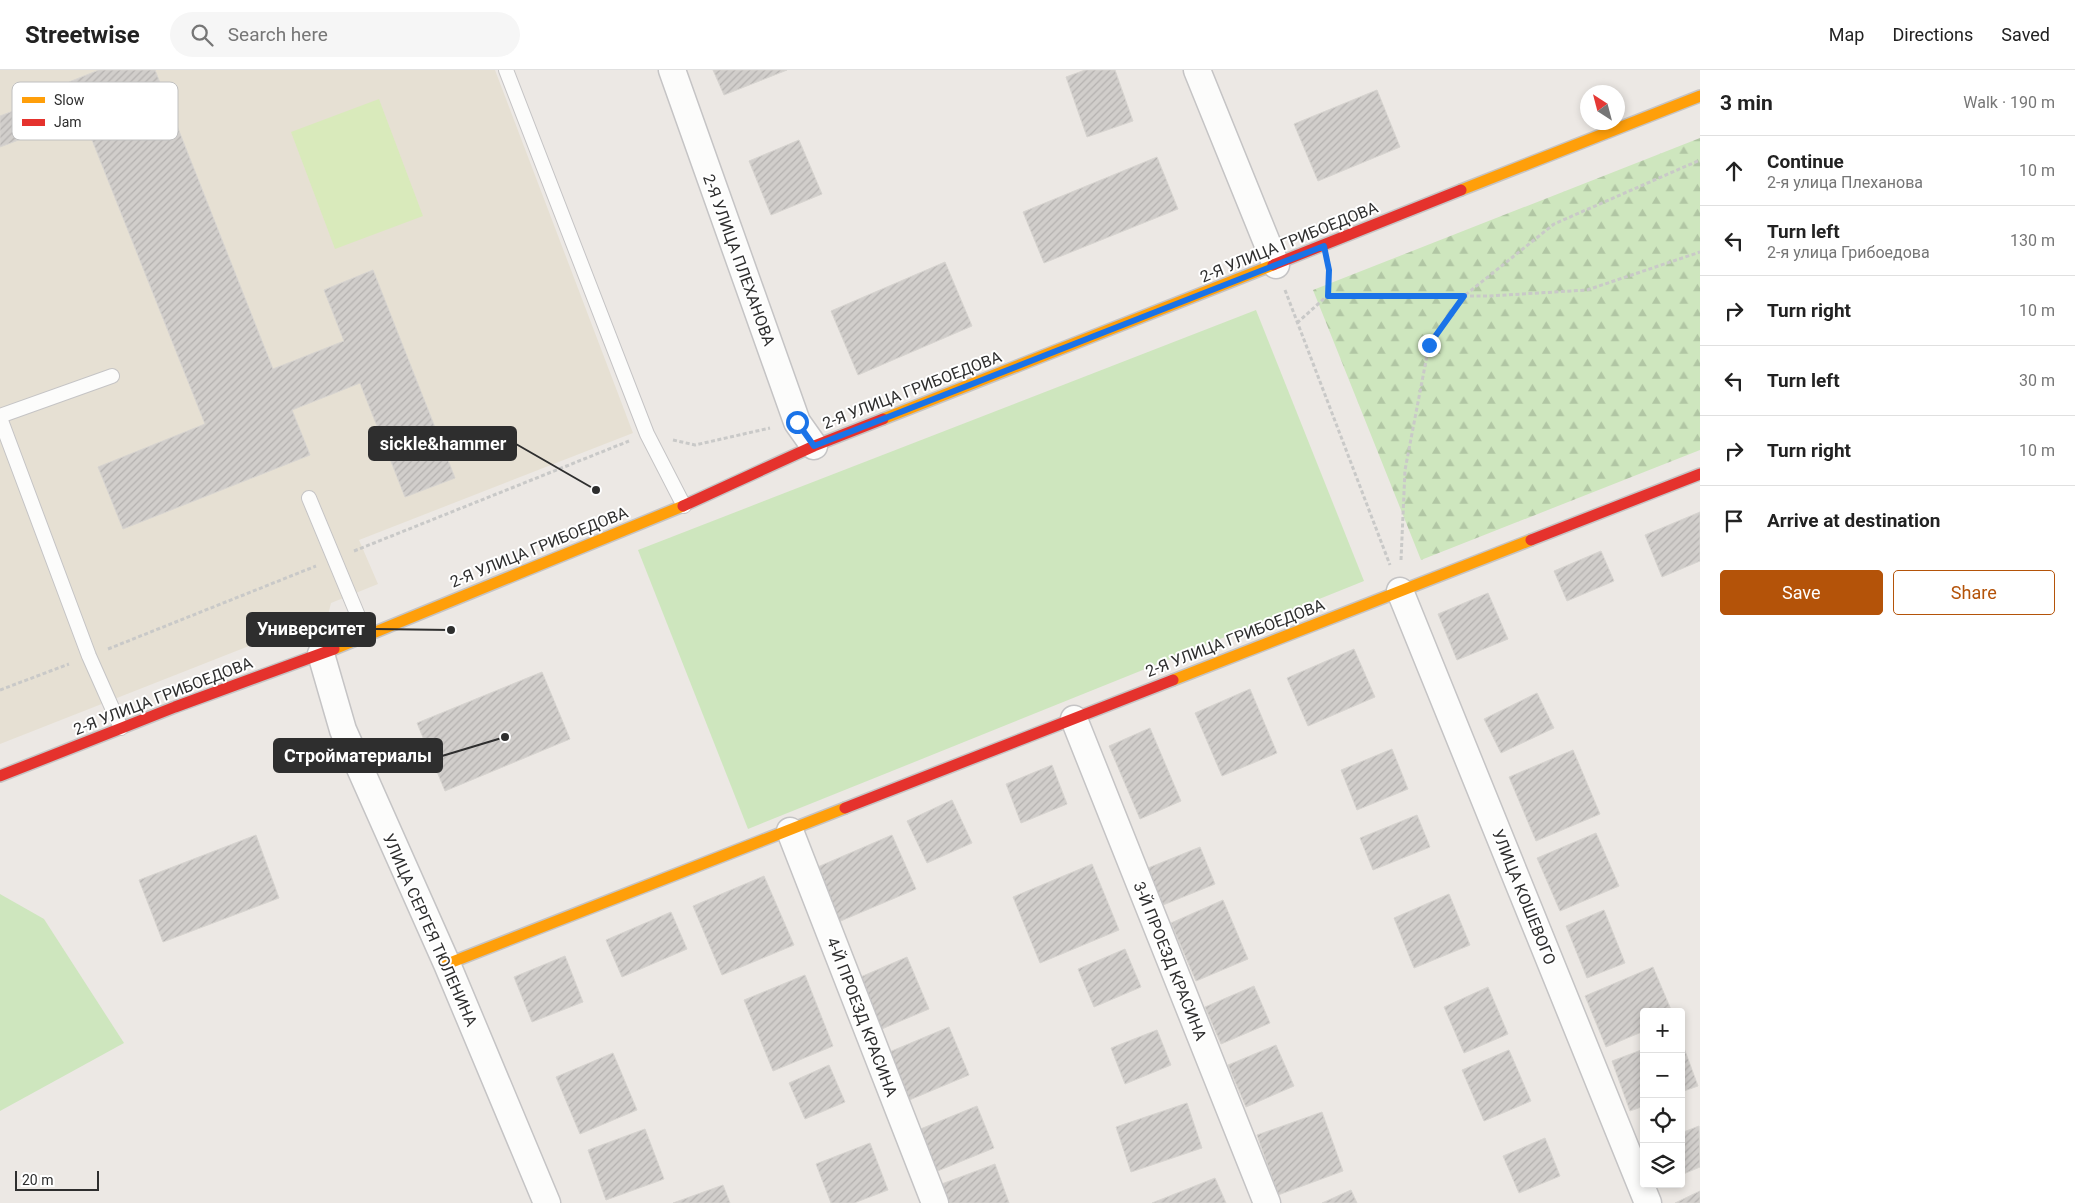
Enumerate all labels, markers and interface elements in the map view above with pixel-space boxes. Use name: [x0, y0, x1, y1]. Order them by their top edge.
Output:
search box: [170, 12, 520, 57]
text: Streetwise: [25, 21, 140, 49]
icon: search: [188, 21, 216, 49]
text: Search here: [228, 23, 328, 46]
text: Map: [1829, 24, 1864, 45]
text: Directions: [1892, 24, 1973, 45]
text: Saved: [2001, 24, 2050, 45]
legend: [12, 82, 178, 140]
north arrow: [1580, 85, 1625, 130]
text: 3 min: [1720, 91, 1773, 115]
text: Slow: [54, 92, 85, 108]
text: Walk · 190 m: [1963, 93, 2055, 112]
text: Jam: [54, 114, 82, 130]
text: Continue: [1767, 150, 1844, 173]
icon: ahead: [1720, 157, 1748, 185]
text: 10 m: [2019, 161, 2055, 180]
street label: 2-Я УЛИЦА ПЛЕХАНОВА: [699, 172, 779, 349]
text: 2-я улица Плеханова: [1767, 173, 1923, 192]
street label: 2-Я УЛИЦА ГРИБОЕДОВА: [1197, 197, 1381, 286]
text: Turn left: [1767, 220, 1840, 243]
icon: left: [1720, 227, 1748, 255]
text: 130 m: [2010, 231, 2055, 250]
text: 2-я улица Грибоедова: [1767, 243, 1930, 262]
icon: right: [1720, 297, 1748, 325]
text: Turn right: [1767, 299, 1851, 322]
text: 10 m: [2019, 301, 2055, 320]
route end: [1418, 334, 1441, 357]
street label: 2-Я УЛИЦА ГРИБОЕДОВА: [820, 347, 1005, 433]
icon: left: [1720, 367, 1748, 395]
text: Turn left: [1767, 369, 1840, 392]
text: 30 m: [2019, 371, 2055, 390]
route start: [786, 411, 809, 434]
callout: sickle&hammer: [369, 427, 516, 460]
text: sickle&hammer: [380, 433, 507, 454]
icon: right: [1720, 437, 1748, 465]
text: Turn right: [1767, 439, 1851, 462]
text: 10 m: [2019, 441, 2055, 460]
street label: 2-Я УЛИЦА ГРИБОЕДОВА: [447, 502, 631, 591]
icon: arrive: [1720, 507, 1748, 535]
text: Arrive at destination: [1767, 509, 1940, 532]
button: Save: [1720, 570, 1883, 615]
button: Share: [1893, 570, 2055, 615]
street label: 2-Я УЛИЦА ГРИБОЕДОВА: [1143, 595, 1328, 681]
callout: Университет: [247, 613, 375, 646]
text: Университет: [257, 618, 365, 639]
street label: 2-Я УЛИЦА ГРИБОЕДОВА: [71, 653, 256, 739]
callout: Стройматериалы: [274, 739, 442, 772]
text: Стройматериалы: [284, 745, 432, 766]
street label: УЛИЦА КОШЕВОГО: [1488, 827, 1560, 967]
street label: УЛИЦА СЕРГЕЯ ТЮЛЕНИНА: [379, 831, 481, 1030]
street label: 3-Й ПРОЕЗД КРАСИНА: [1129, 879, 1211, 1044]
street label: 4-Й ПРОЕЗД КРАСИНА: [823, 935, 901, 1100]
map controls: [1640, 1008, 1685, 1188]
button: +: [1640, 1008, 1685, 1053]
button: −: [1640, 1053, 1685, 1098]
button: locate: [1640, 1098, 1685, 1143]
button: layers: [1640, 1143, 1685, 1188]
scale bar: [15, 1168, 99, 1191]
text: 20 m: [22, 1172, 54, 1188]

